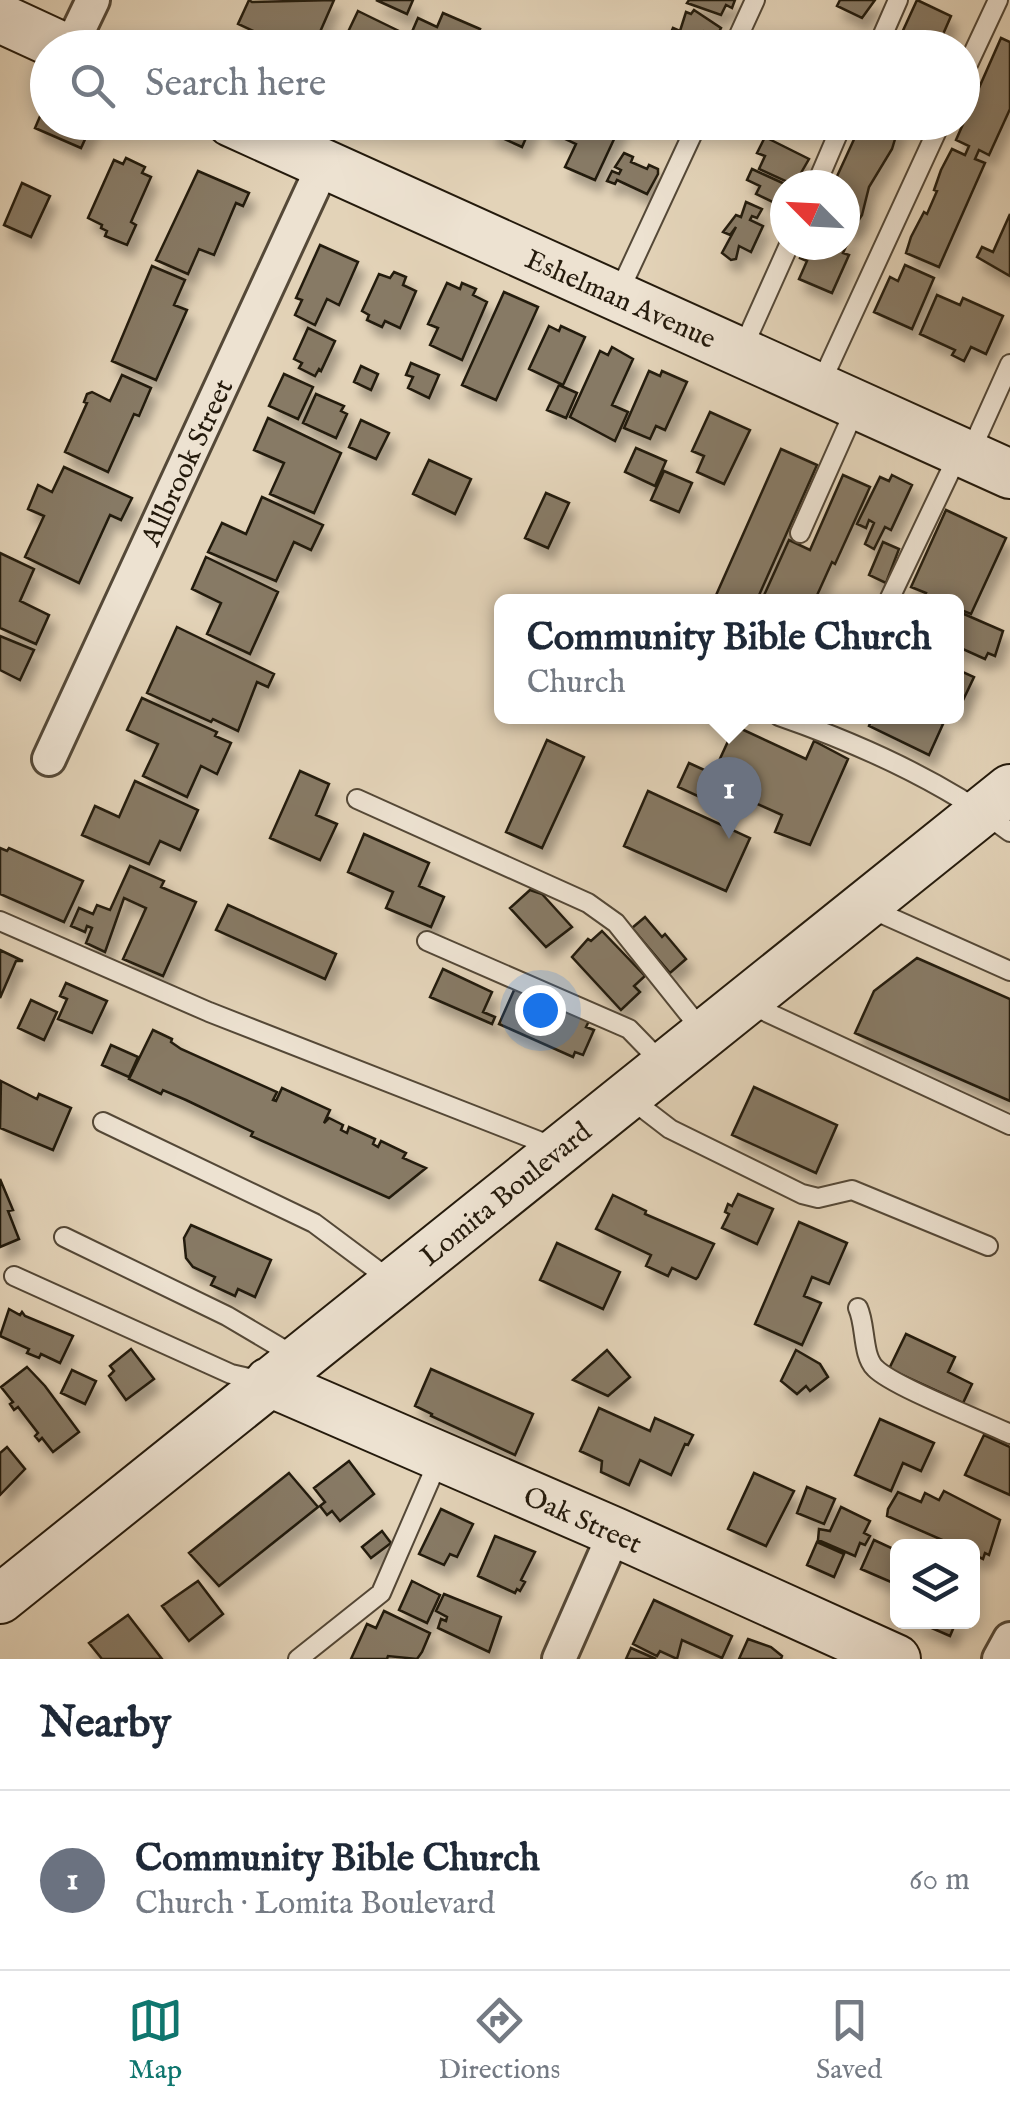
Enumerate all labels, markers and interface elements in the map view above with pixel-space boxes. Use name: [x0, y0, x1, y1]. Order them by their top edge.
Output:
search box: [30, 30, 980, 140]
icon: search: [65, 58, 120, 113]
text: Search here: [145, 61, 326, 109]
north arrow: [770, 170, 860, 260]
street label: Eshelman Avenue: [519, 243, 721, 358]
street label: Allbrook Street: [134, 374, 242, 553]
popup: [494, 594, 964, 724]
text: Community Bible Church: [527, 615, 931, 663]
text: Church: [527, 663, 625, 704]
pin: 1: [696, 756, 762, 839]
your location: [515, 985, 566, 1036]
street label: Lomita Boulevard: [414, 1115, 599, 1275]
street label: Oak Street: [517, 1480, 647, 1563]
map controls: [890, 1539, 980, 1629]
button: layers: [890, 1539, 980, 1629]
text: Nearby: [40, 1698, 171, 1751]
text: Community Bible Church: [135, 1836, 540, 1884]
text: 1: [67, 1860, 78, 1901]
text: 60 m: [909, 1860, 970, 1901]
text: Church · Lomita Boulevard: [135, 1884, 495, 1925]
tab: Map: [128, 1993, 183, 2088]
tab: Directions: [438, 1993, 560, 2088]
tab: Saved: [816, 1993, 882, 2088]

